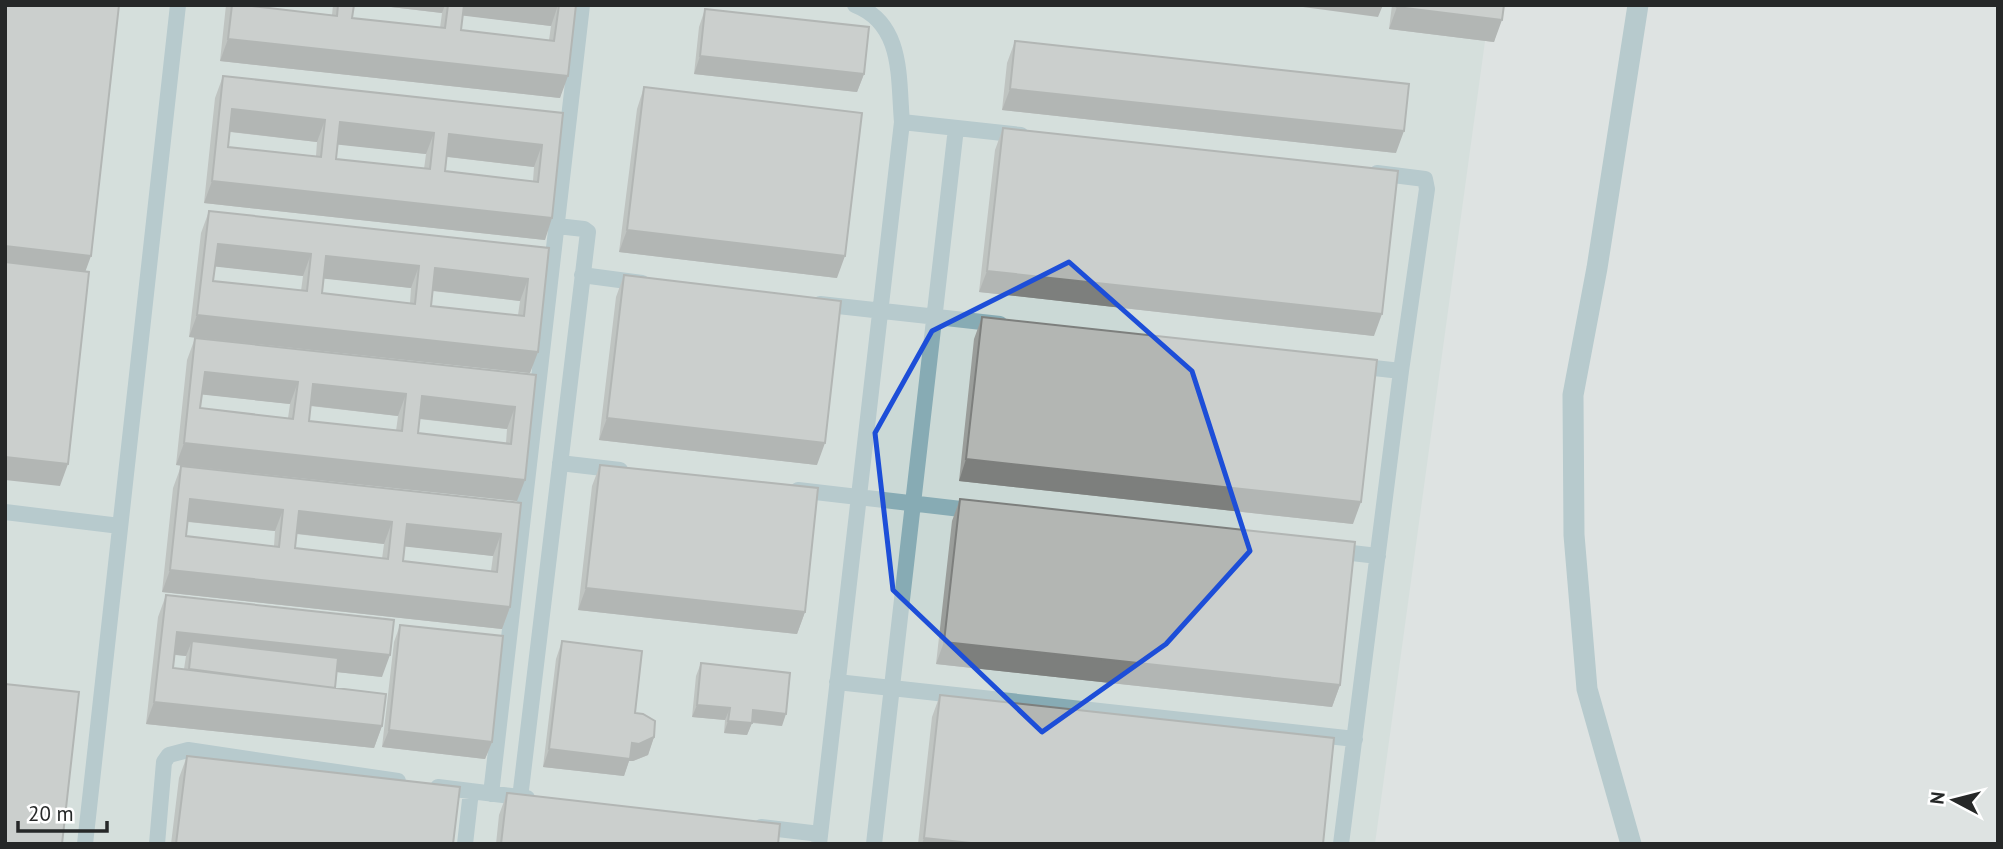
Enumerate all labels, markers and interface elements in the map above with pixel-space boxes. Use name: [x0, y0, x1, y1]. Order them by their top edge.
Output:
north arrow: [1919, 765, 1989, 835]
scale bar: [18, 790, 107, 834]
text: N: [1924, 790, 1950, 806]
text: 20 m: [28, 800, 74, 827]

